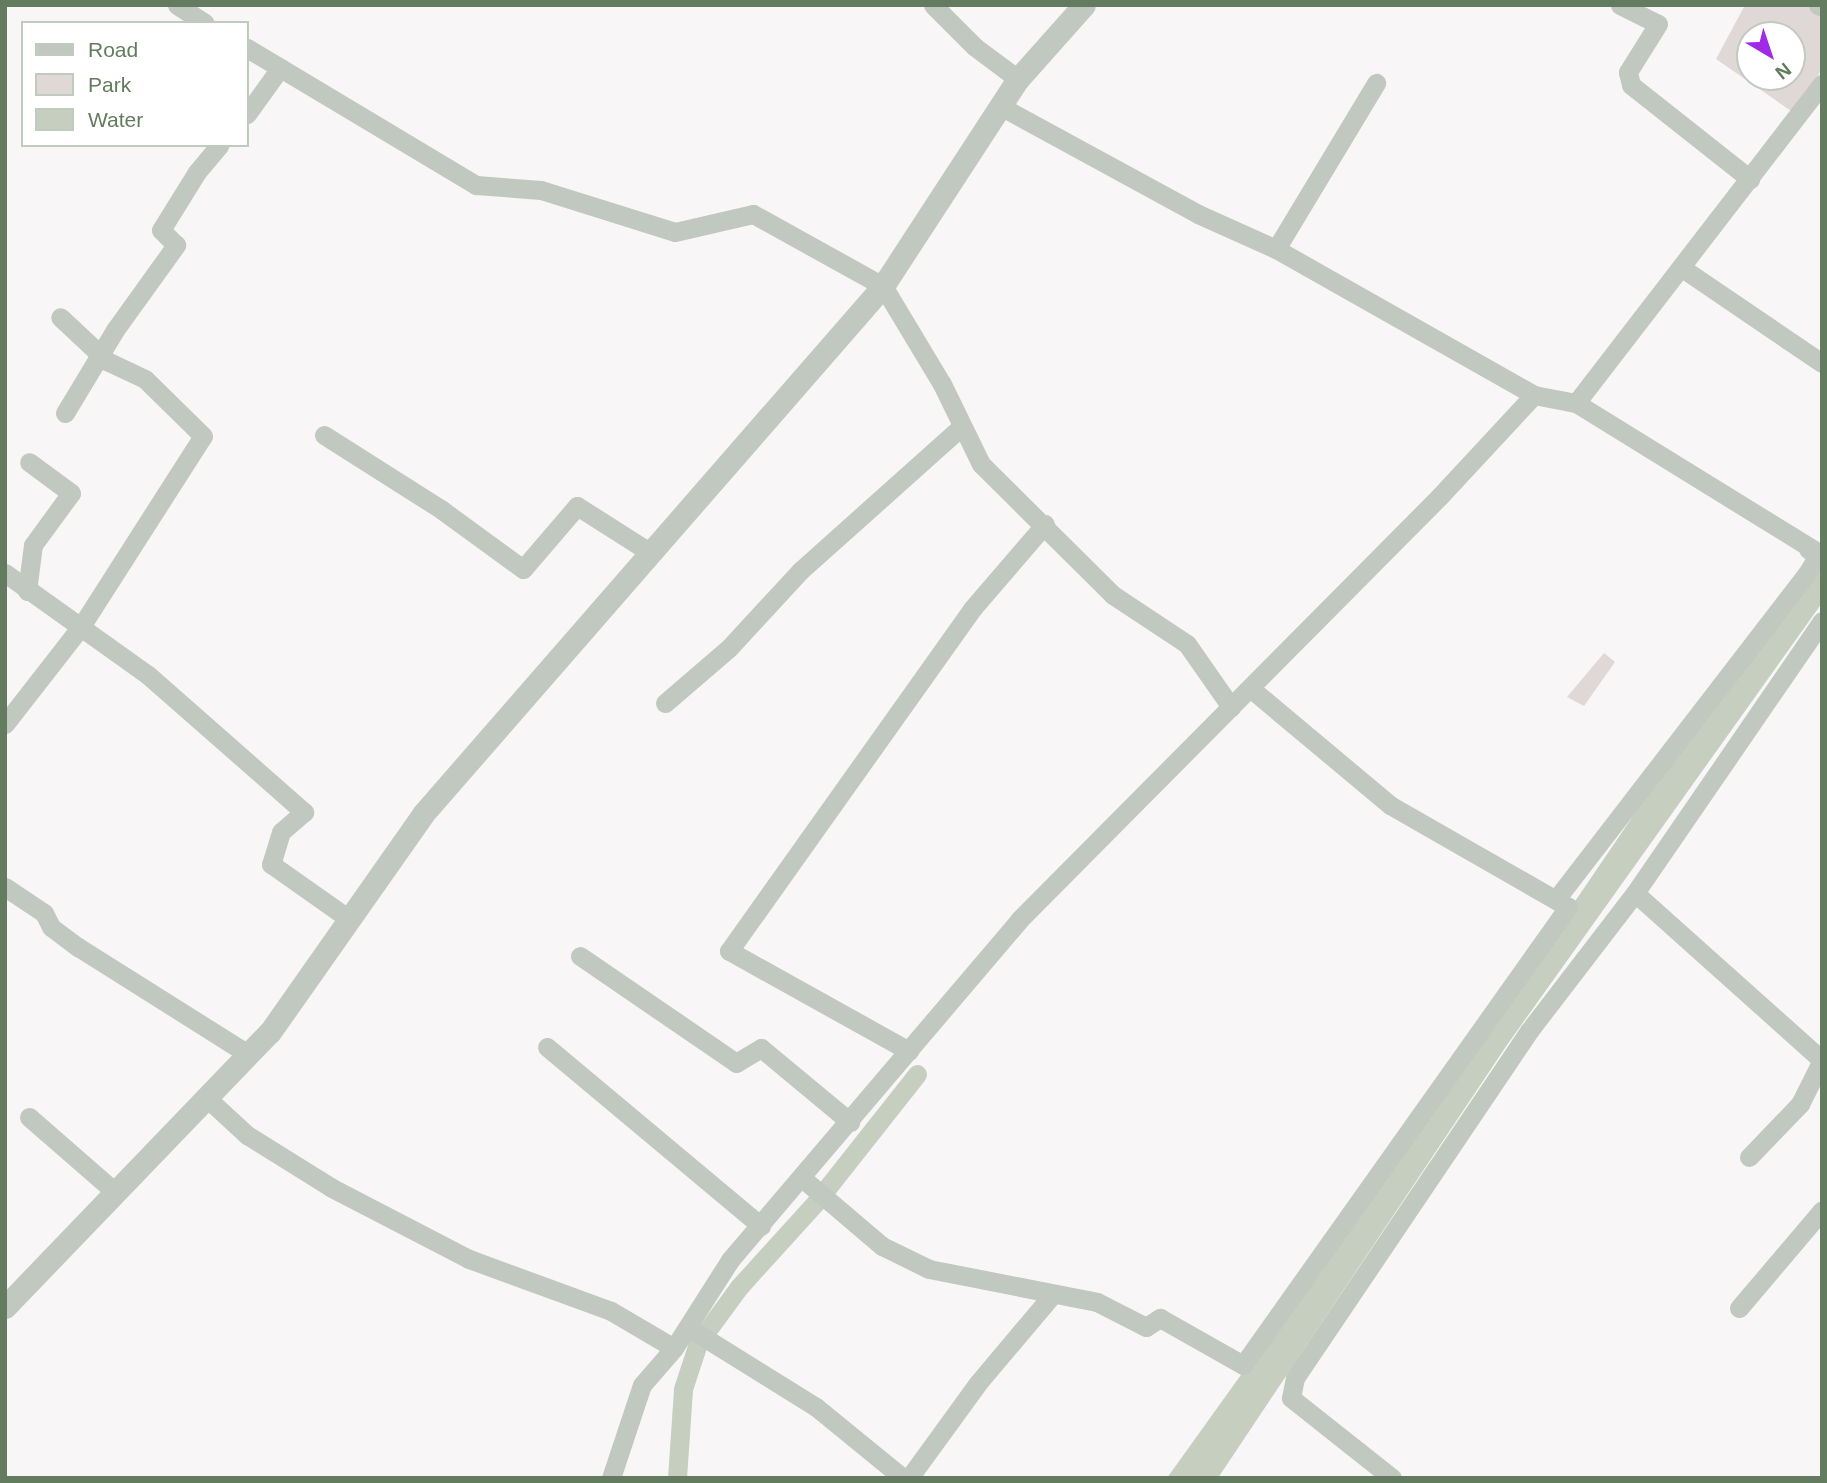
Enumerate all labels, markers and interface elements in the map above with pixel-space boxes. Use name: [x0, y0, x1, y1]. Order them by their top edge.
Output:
legend: [21, 21, 248, 147]
north arrow: [1736, 21, 1806, 91]
text: Road: [88, 38, 138, 61]
text: N: [1771, 59, 1795, 84]
text: Park: [88, 73, 131, 96]
text: Water: [88, 108, 143, 131]

